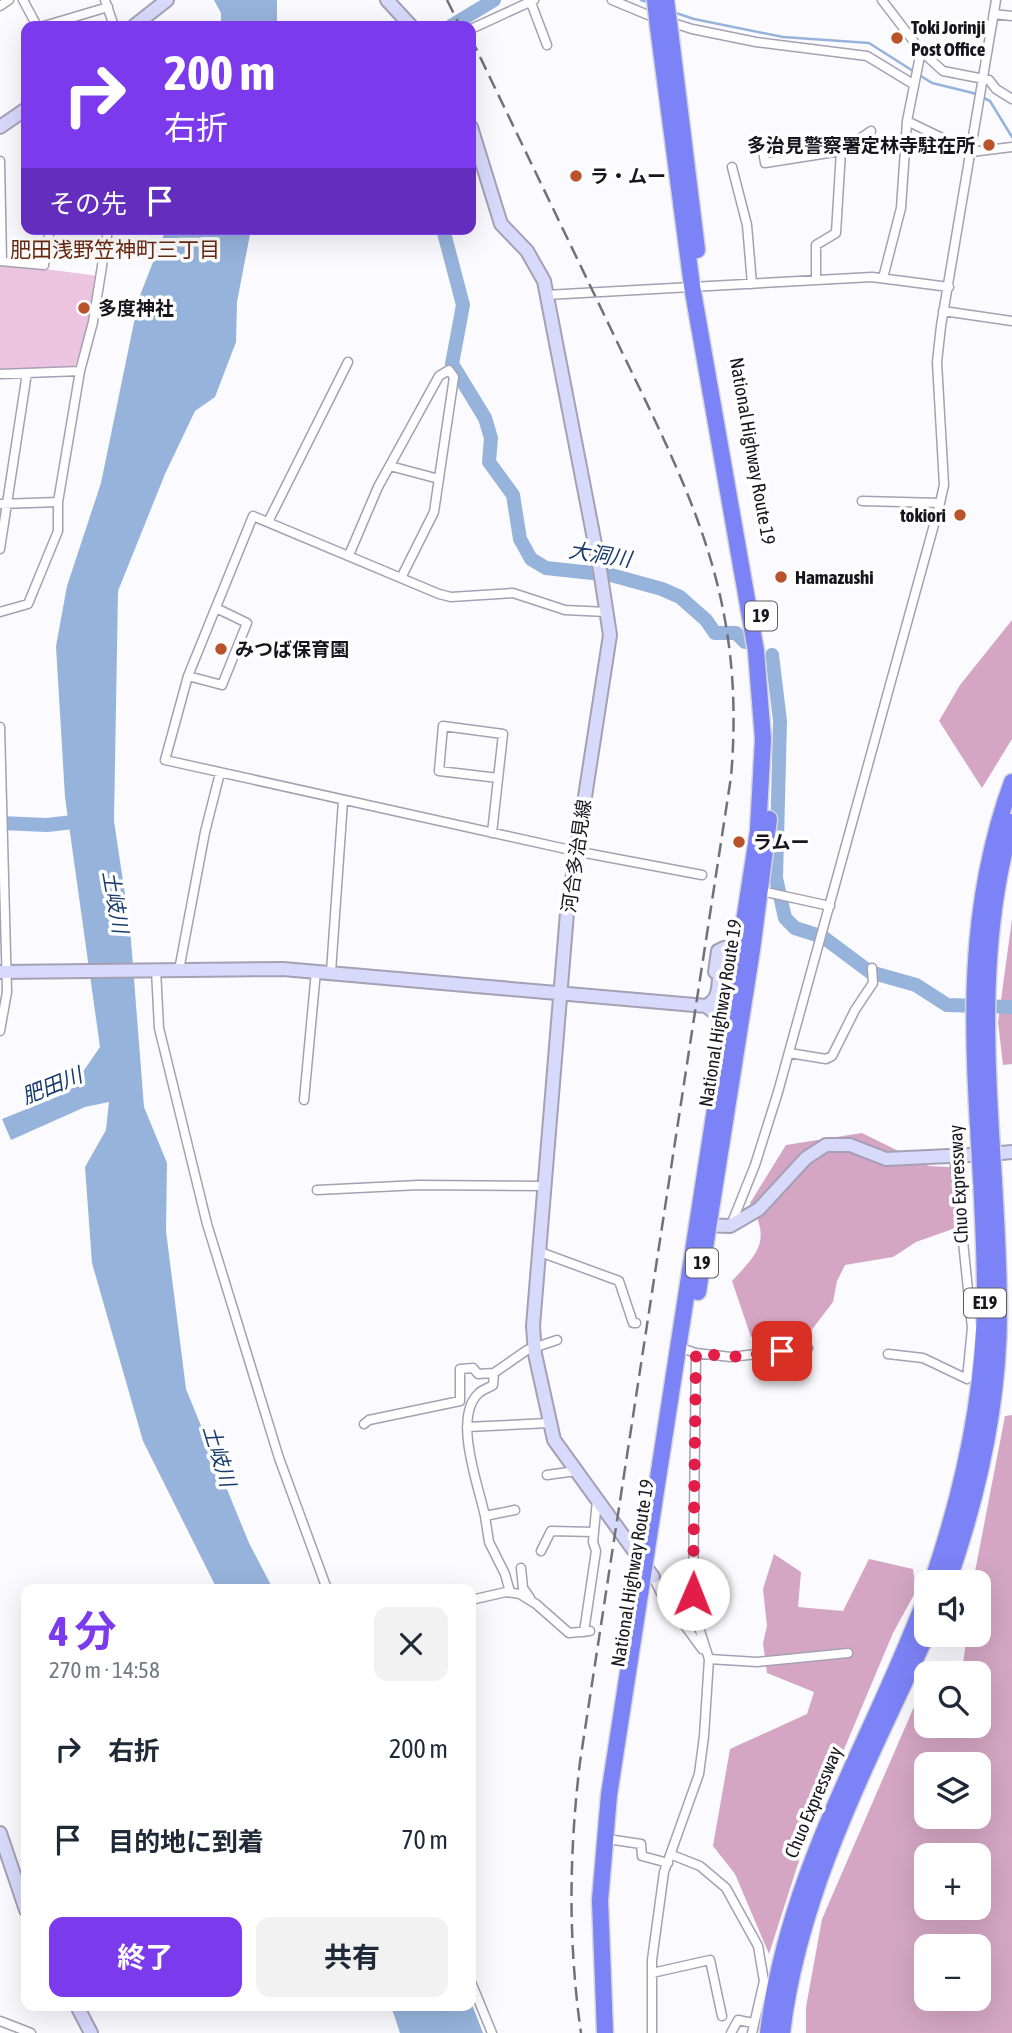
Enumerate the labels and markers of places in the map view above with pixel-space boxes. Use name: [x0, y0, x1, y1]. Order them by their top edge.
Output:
place label: Toki Jorinji Post Office: [911, 16, 986, 60]
marker: Toki Jorinji Post Office: [889, 30, 905, 46]
place label: 多治見警察署定林寺駐在所: [747, 134, 975, 156]
marker: 多治見警察署定林寺駐在所: [981, 137, 997, 153]
place label: ラ・ムー: [590, 165, 666, 187]
marker: ラ・ムー: [568, 168, 584, 184]
place label: 多度神社: [98, 297, 174, 319]
marker: 多度神社: [76, 300, 92, 316]
place label: tokiori: [899, 504, 946, 526]
marker: tokiori: [952, 507, 968, 523]
place label: Hamazushi: [795, 566, 874, 588]
marker: Hamazushi: [773, 569, 789, 585]
place label: みつば保育園: [235, 638, 349, 660]
marker: みつば保育園: [213, 641, 229, 657]
place label: ラムー: [753, 831, 809, 853]
marker: ラムー: [731, 834, 747, 850]
pin: [752, 1321, 812, 1381]

